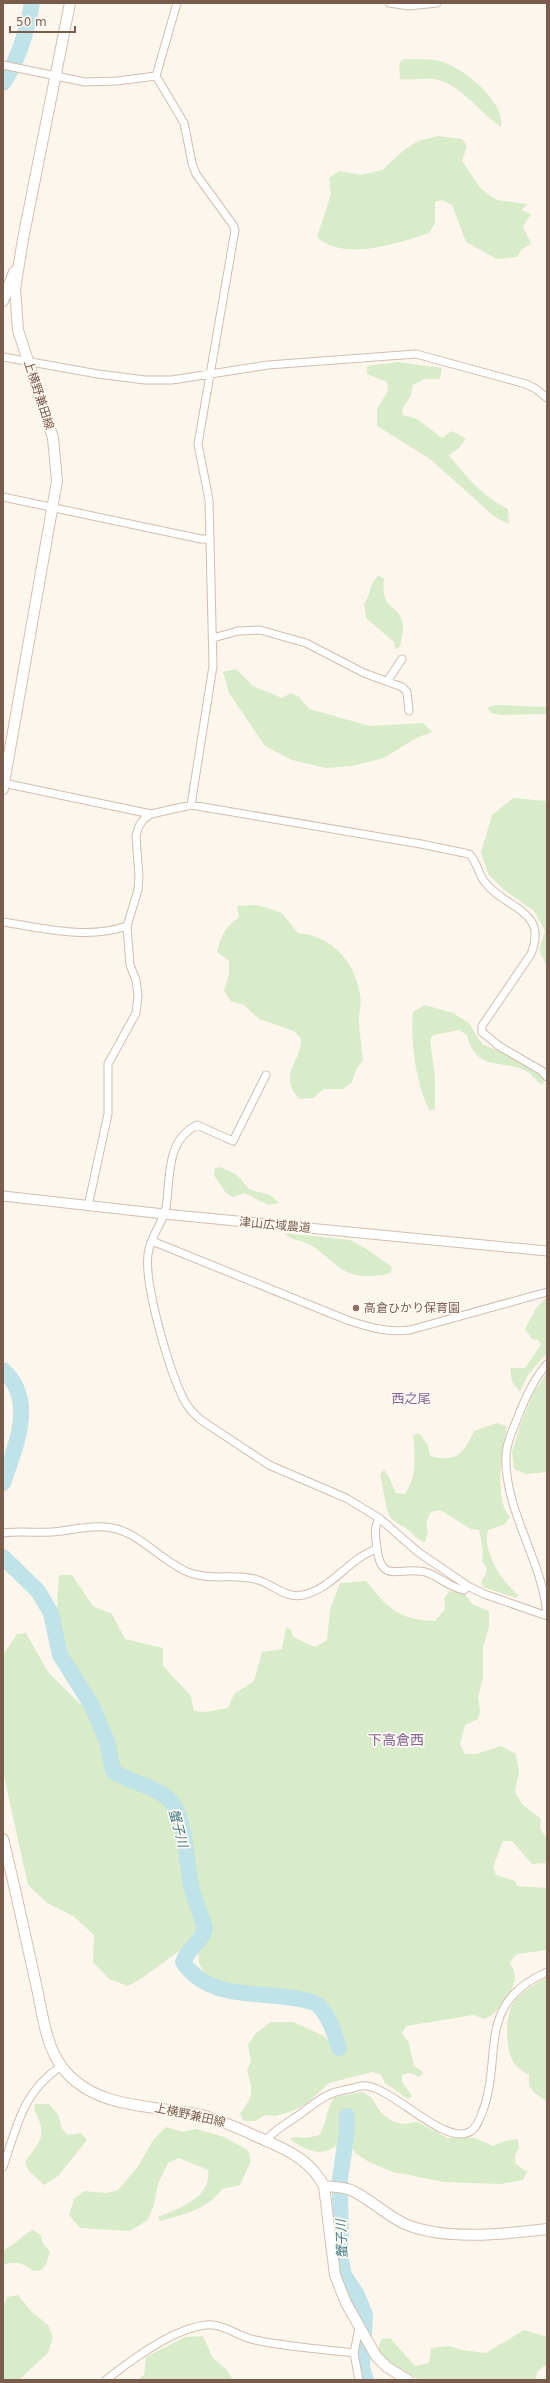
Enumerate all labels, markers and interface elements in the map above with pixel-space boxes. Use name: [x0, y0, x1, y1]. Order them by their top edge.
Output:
scale bar: [10, 8, 75, 34]
text: 50 m: [16, 15, 47, 29]
street label: 上横野兼田線: [21, 359, 57, 431]
street label: 津山広域農道: [239, 1215, 311, 1235]
place label: 高倉ひかり保育園: [364, 1301, 460, 1315]
marker: 高倉ひかり保育園: [351, 1303, 361, 1313]
district label: 西之尾: [391, 1391, 431, 1406]
district label: 下高倉西: [368, 1732, 424, 1748]
water label: 蟹子川: [166, 1807, 191, 1851]
street label: 上横野兼田線: [153, 2101, 227, 2129]
water label: 蟹子川: [333, 2217, 350, 2259]

